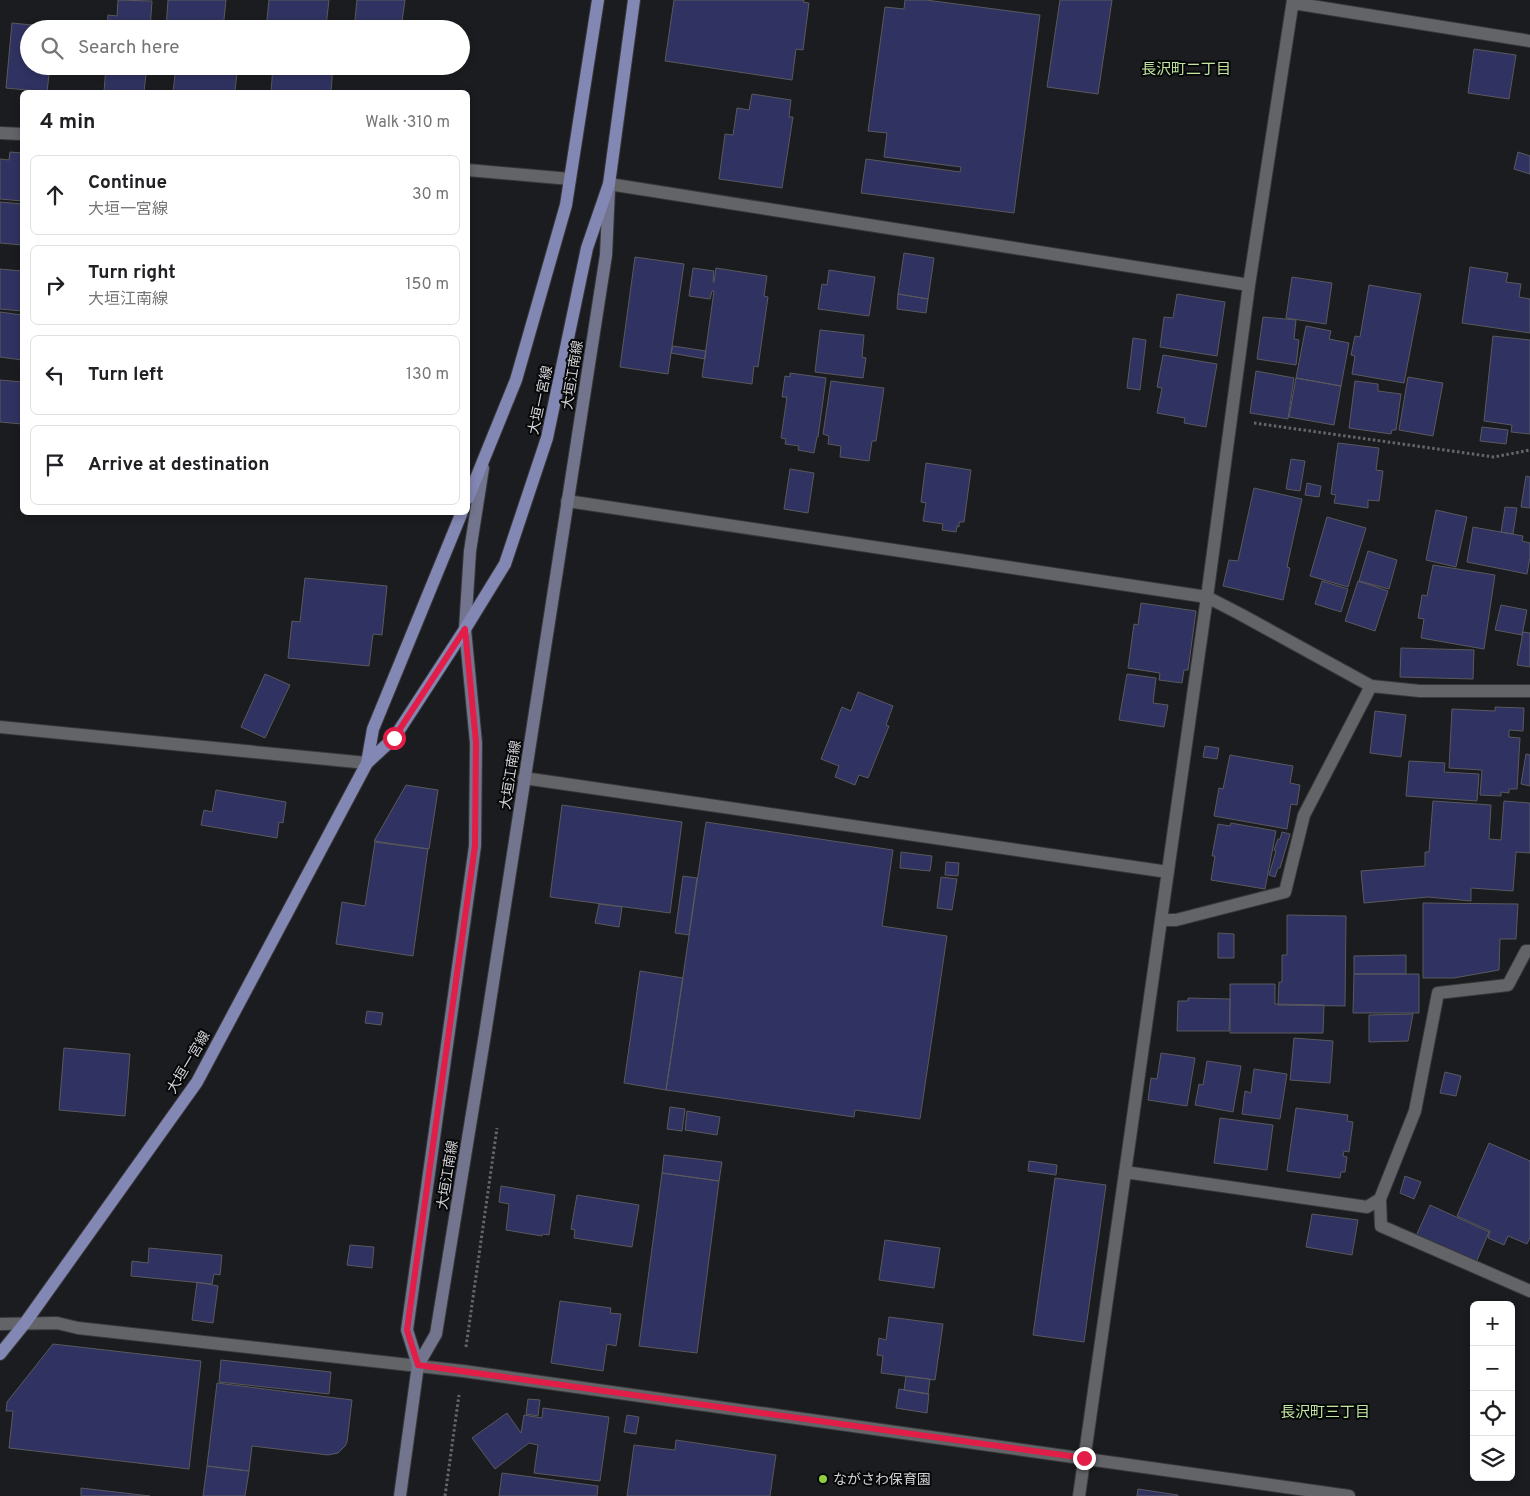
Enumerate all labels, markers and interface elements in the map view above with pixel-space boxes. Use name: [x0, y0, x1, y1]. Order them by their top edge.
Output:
search box: [20, 20, 470, 75]
icon: search: [38, 34, 66, 62]
text: Search here: [78, 36, 180, 60]
district label: 長沢町二丁目: [1141, 61, 1231, 80]
text: 4 min: [40, 109, 96, 136]
text: Walk · 310 m: [365, 113, 450, 133]
text: Continue: [88, 171, 167, 195]
icon: ahead: [41, 181, 69, 209]
text: 30 m: [412, 185, 449, 205]
text: 大垣一宮線: [88, 200, 168, 220]
text: Turn right: [88, 261, 176, 285]
icon: right: [41, 271, 69, 299]
text: 150 m: [406, 275, 449, 295]
text: 大垣江南線: [88, 290, 168, 310]
street label: 大垣江南線: [560, 339, 587, 411]
icon: left: [41, 361, 69, 389]
text: Turn left: [88, 363, 164, 387]
street label: 大垣一宮線: [526, 364, 557, 436]
text: 130 m: [406, 365, 449, 385]
icon: arrive: [41, 451, 69, 479]
text: Arrive at destination: [88, 453, 269, 477]
route start: [383, 727, 406, 750]
street label: 大垣江南線: [498, 739, 525, 811]
street label: 大垣一宮線: [164, 1028, 215, 1097]
street label: 大垣江南線: [435, 1139, 462, 1211]
map controls: [1470, 1301, 1515, 1481]
button: +: [1470, 1301, 1515, 1346]
button: −: [1470, 1346, 1515, 1391]
button: locate: [1470, 1391, 1515, 1436]
district label: 長沢町三丁目: [1280, 1404, 1370, 1423]
button: layers: [1470, 1436, 1515, 1481]
route end: [1073, 1447, 1096, 1470]
place label: ながさわ保育園: [833, 1472, 931, 1489]
marker: ながさわ保育園: [817, 1473, 829, 1485]

